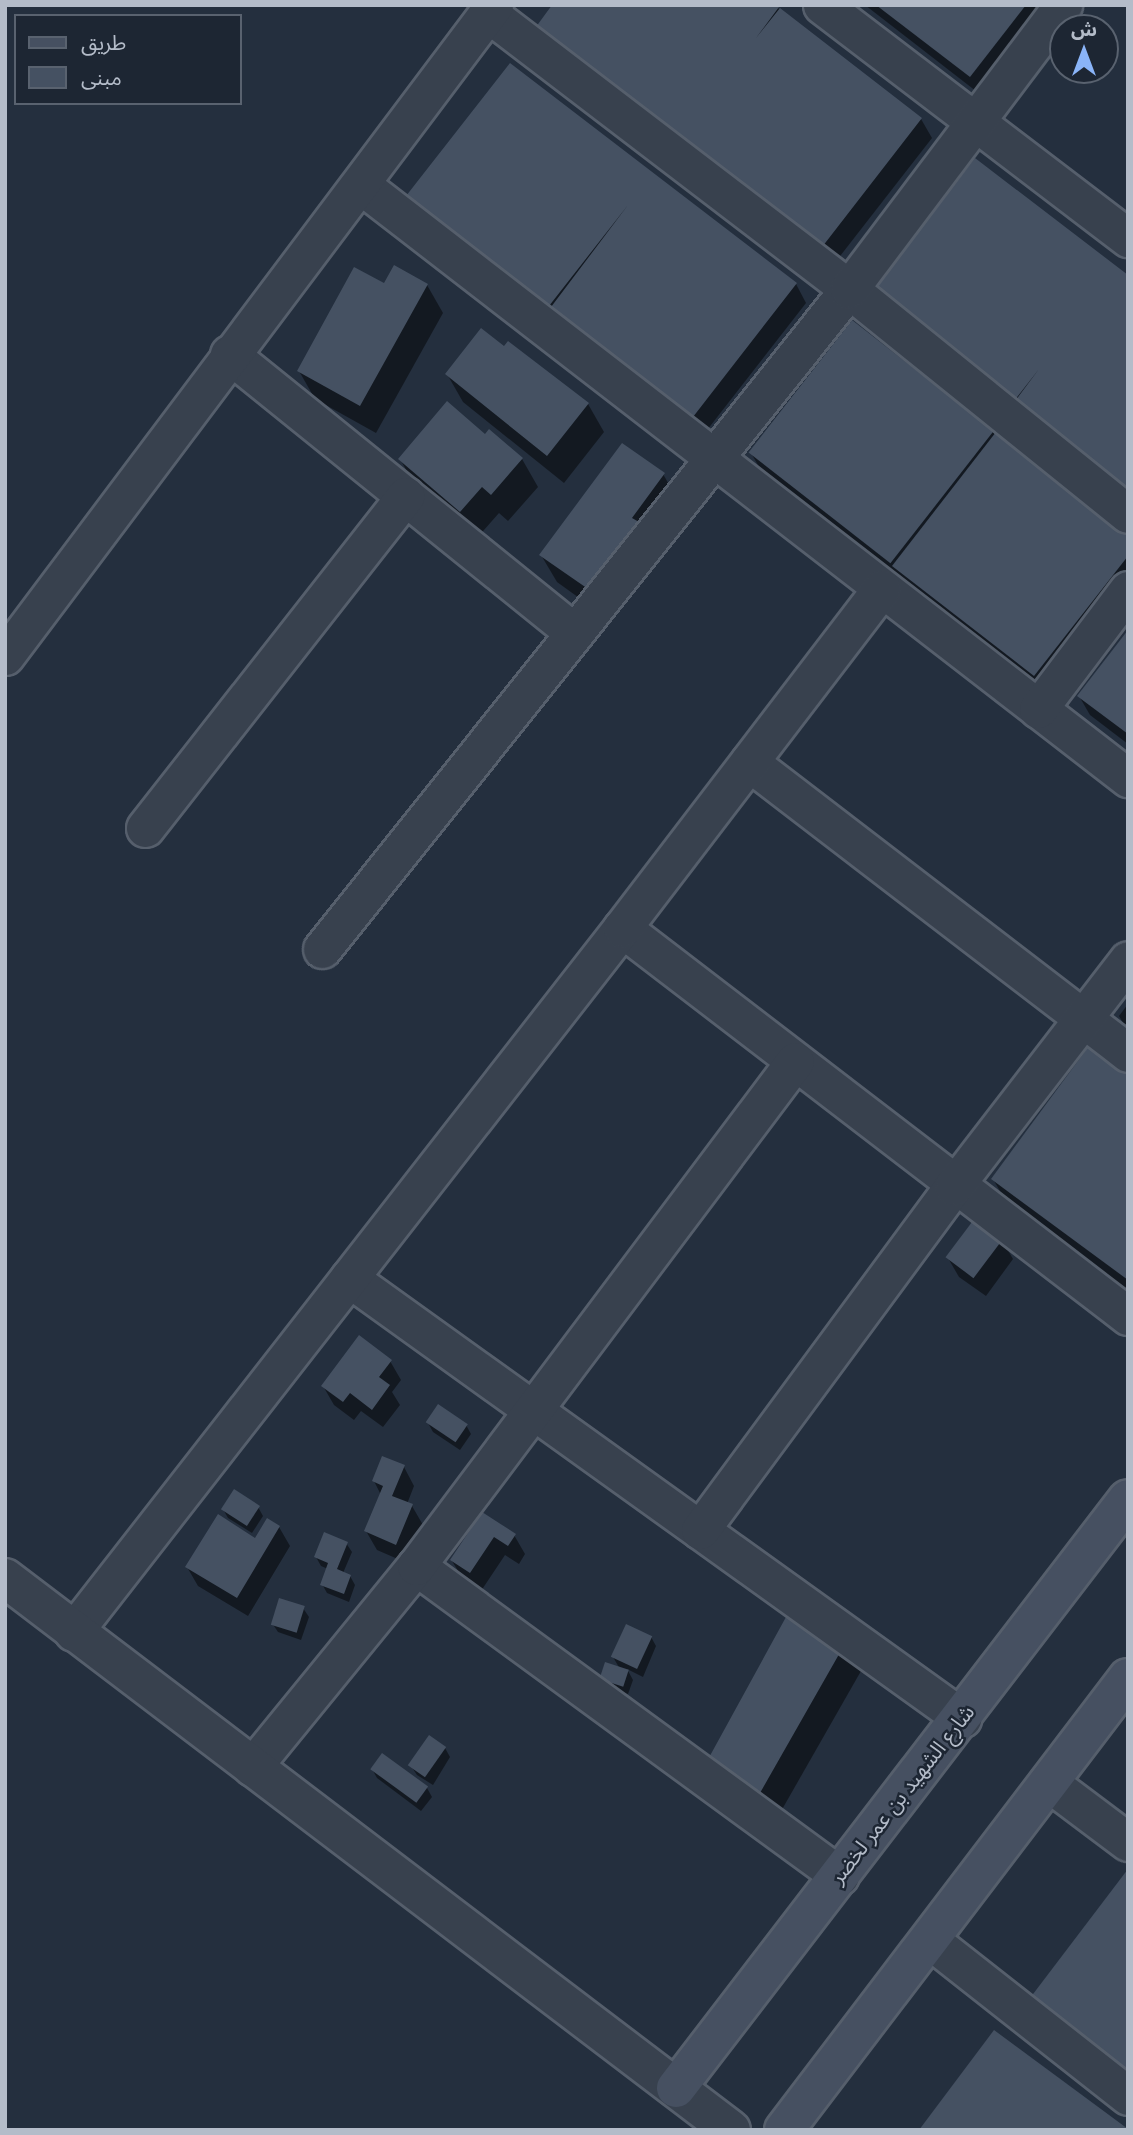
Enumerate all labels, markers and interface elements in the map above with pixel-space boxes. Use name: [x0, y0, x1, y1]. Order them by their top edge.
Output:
legend: [14, 14, 242, 105]
north arrow: [1049, 14, 1119, 84]
text: ش: [1071, 19, 1097, 41]
text: طريق: [81, 31, 126, 56]
text: مبنى: [81, 66, 122, 91]
street label: شارع الشهيد بن عمر لخضر: [825, 1701, 981, 1889]

